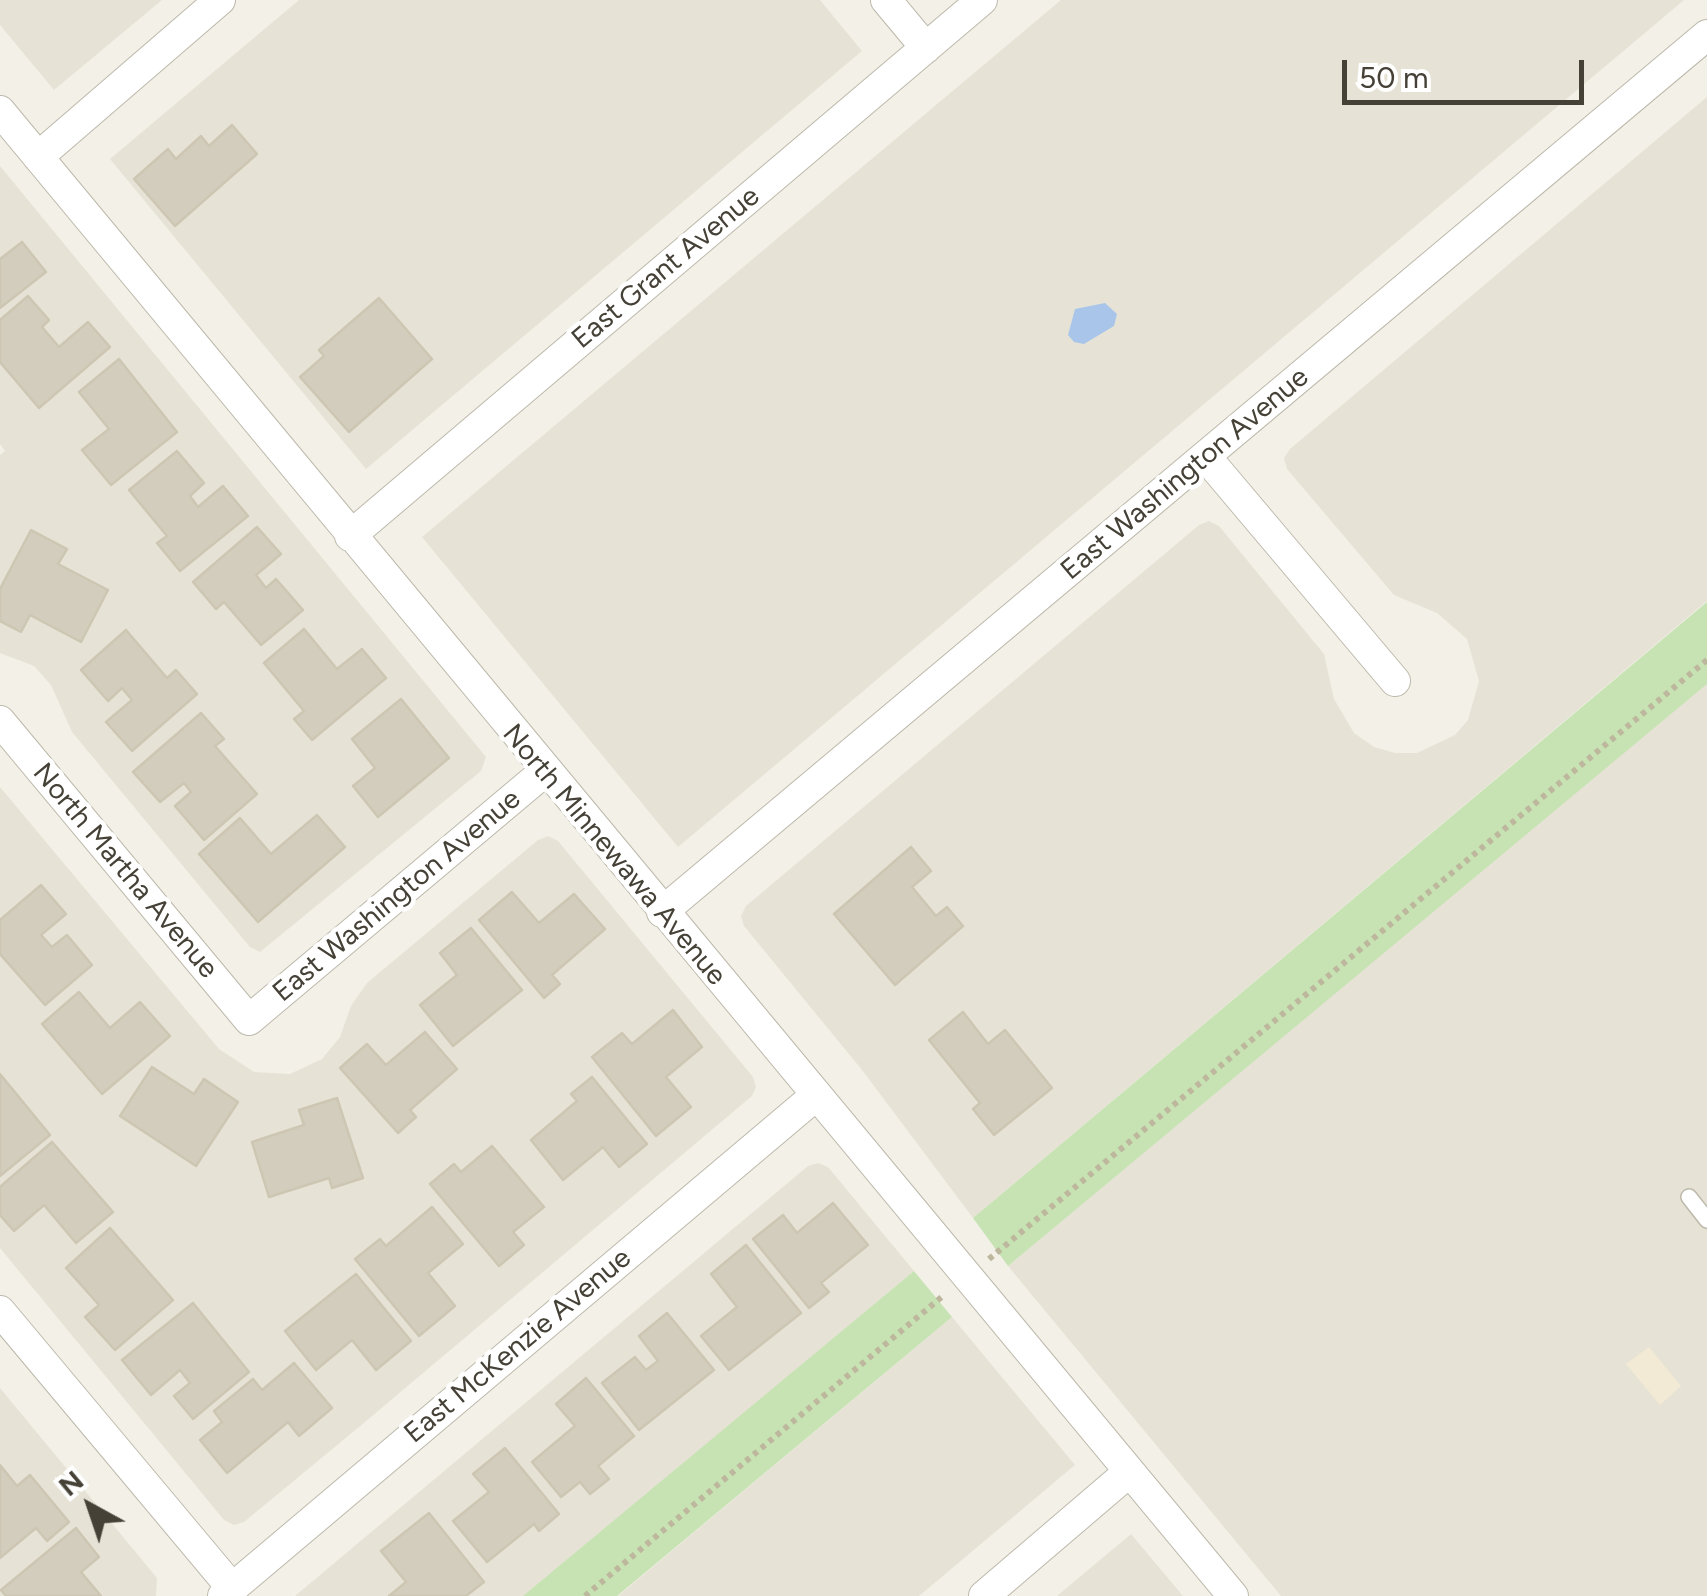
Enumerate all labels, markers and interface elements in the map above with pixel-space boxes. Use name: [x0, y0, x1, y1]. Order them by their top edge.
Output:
scale bar: [1347, 40, 1590, 102]
text: 50 m: [1359, 59, 1428, 96]
street label: East Grant Avenue: [565, 180, 767, 356]
street label: East Washington Avenue: [1054, 361, 1316, 587]
street label: North Minnewawa Avenue: [495, 718, 733, 992]
street label: North Martha Avenue: [25, 757, 225, 985]
street label: East Washington Avenue: [266, 783, 528, 1009]
street label: East McKenzie Avenue: [398, 1241, 638, 1451]
north arrow: [40, 1456, 140, 1556]
text: N: [51, 1463, 90, 1503]

